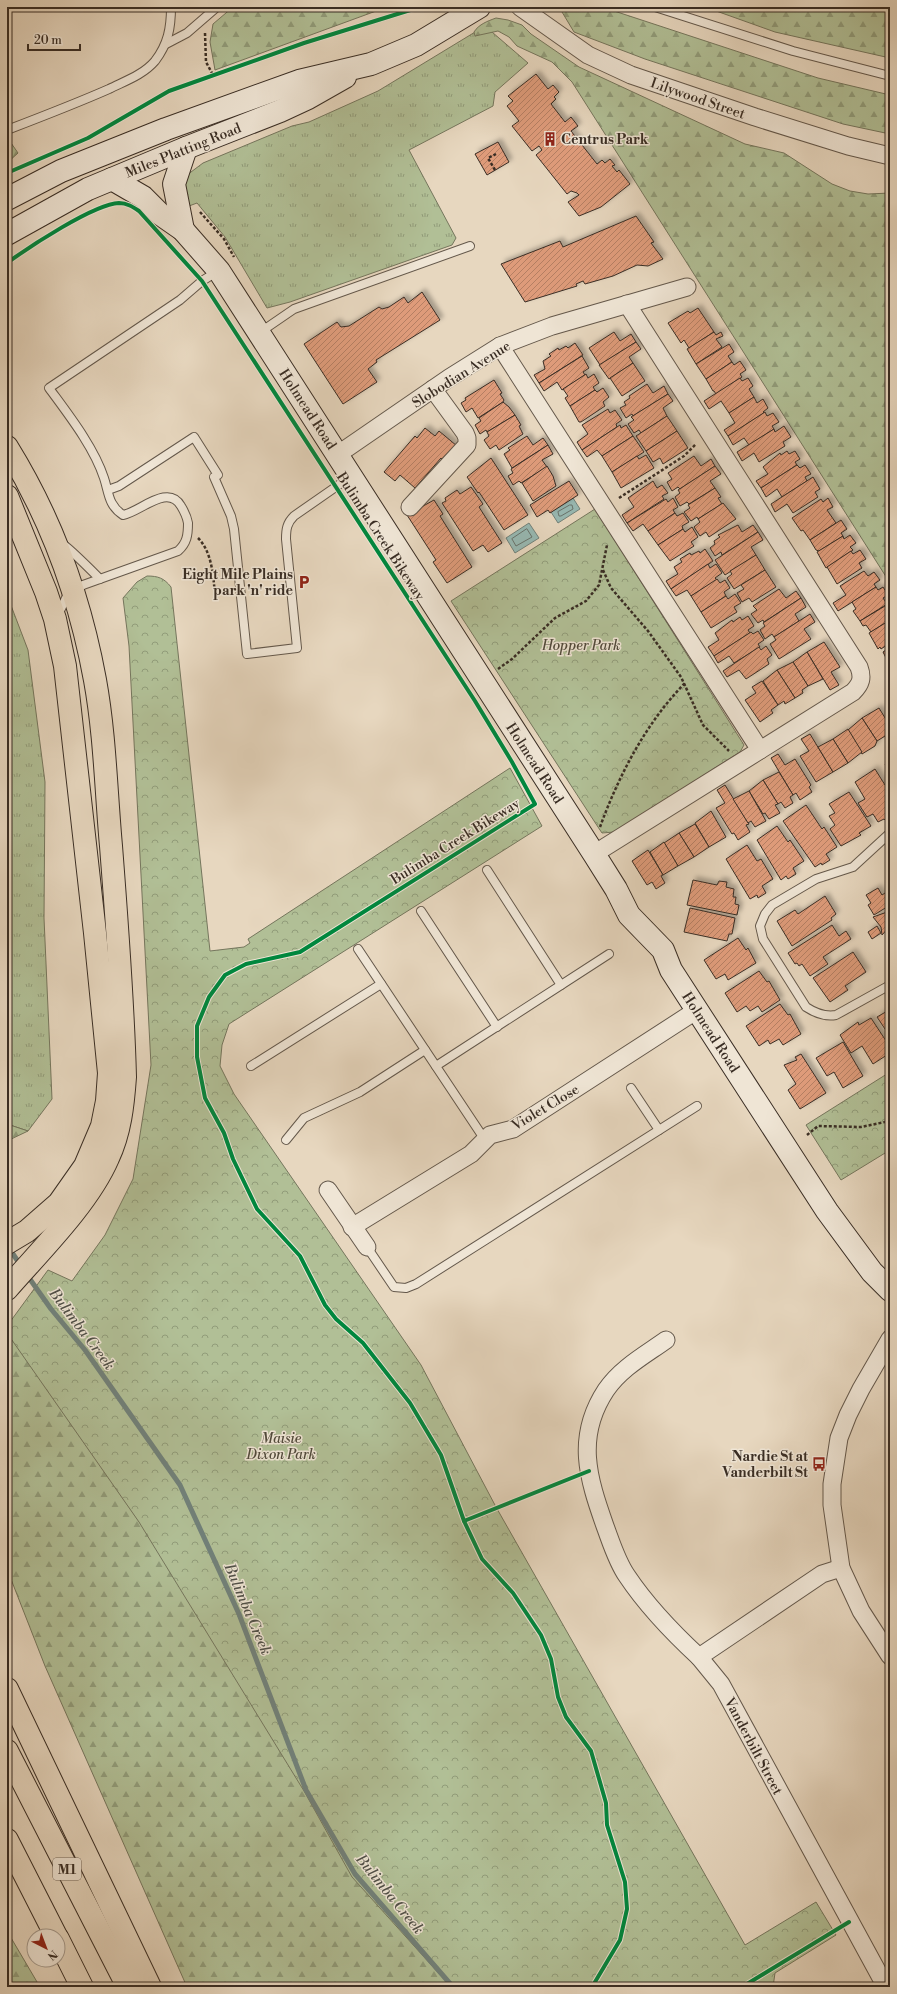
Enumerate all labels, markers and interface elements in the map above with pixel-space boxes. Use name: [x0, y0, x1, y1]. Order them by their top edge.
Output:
scale bar: [28, 26, 80, 52]
text: 20 m: [34, 33, 62, 48]
street label: Lilywood Street: [648, 74, 747, 124]
street label: Miles Platting Road: [123, 119, 244, 182]
building icon: Centrus Park: [542, 131, 558, 147]
place label: Centrus Park: [561, 131, 649, 149]
street label: Slobodian Avenue: [409, 337, 514, 412]
street label: Holmead Road: [274, 366, 340, 453]
street label: Bulimba Creek Bikeway: [332, 468, 428, 604]
place label: Eight Mile Plains park 'n' ride: [182, 566, 293, 600]
parking icon: Eight Mile Plains park 'n' ride: [296, 574, 312, 590]
park label: Hopper Park: [541, 637, 620, 655]
street label: Holmead Road: [501, 720, 567, 807]
street label: Bulimba Creek Bikeway: [387, 795, 524, 889]
street label: Holmead Road: [677, 989, 743, 1076]
street label: Violet Close: [508, 1081, 583, 1136]
water label: Bulimba Creek: [44, 1284, 119, 1374]
park label: Maisie Dixon Park: [245, 1430, 316, 1464]
place label: Nardie St at Vanderbilt St: [721, 1448, 809, 1482]
bus stop icon: Nardie St at Vanderbilt St: [811, 1456, 827, 1472]
water label: Bulimba Creek: [219, 1560, 275, 1658]
street label: Vanderbilt Street: [719, 1694, 786, 1798]
water label: Bulimba Creek: [351, 1850, 428, 1938]
road number: M1: [53, 1858, 81, 1880]
north arrow: [26, 1928, 66, 1968]
text: N: [44, 1947, 60, 1963]

